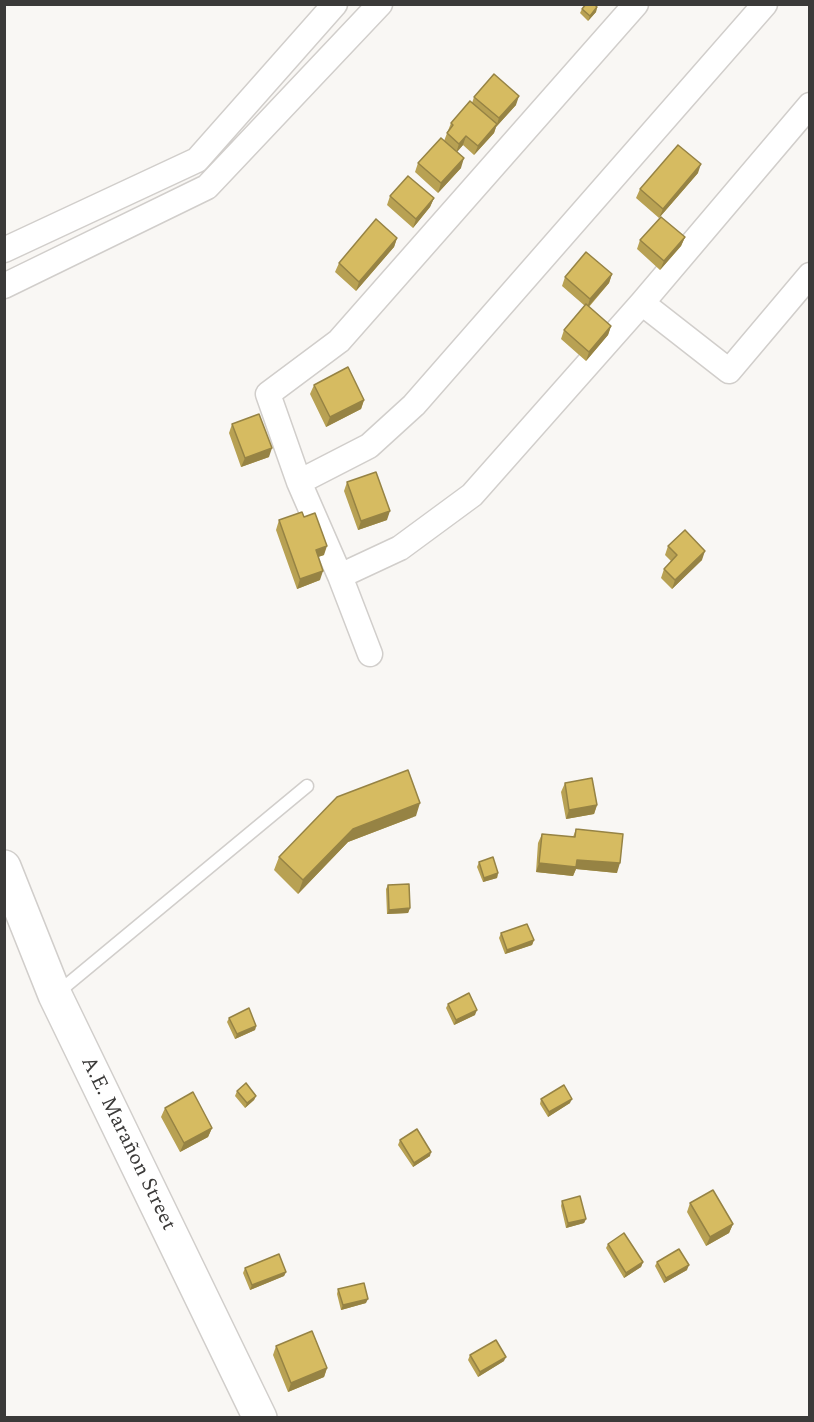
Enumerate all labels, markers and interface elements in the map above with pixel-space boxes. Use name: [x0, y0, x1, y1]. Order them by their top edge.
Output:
street label: A.E. Marañon Street: [74, 1053, 180, 1235]

